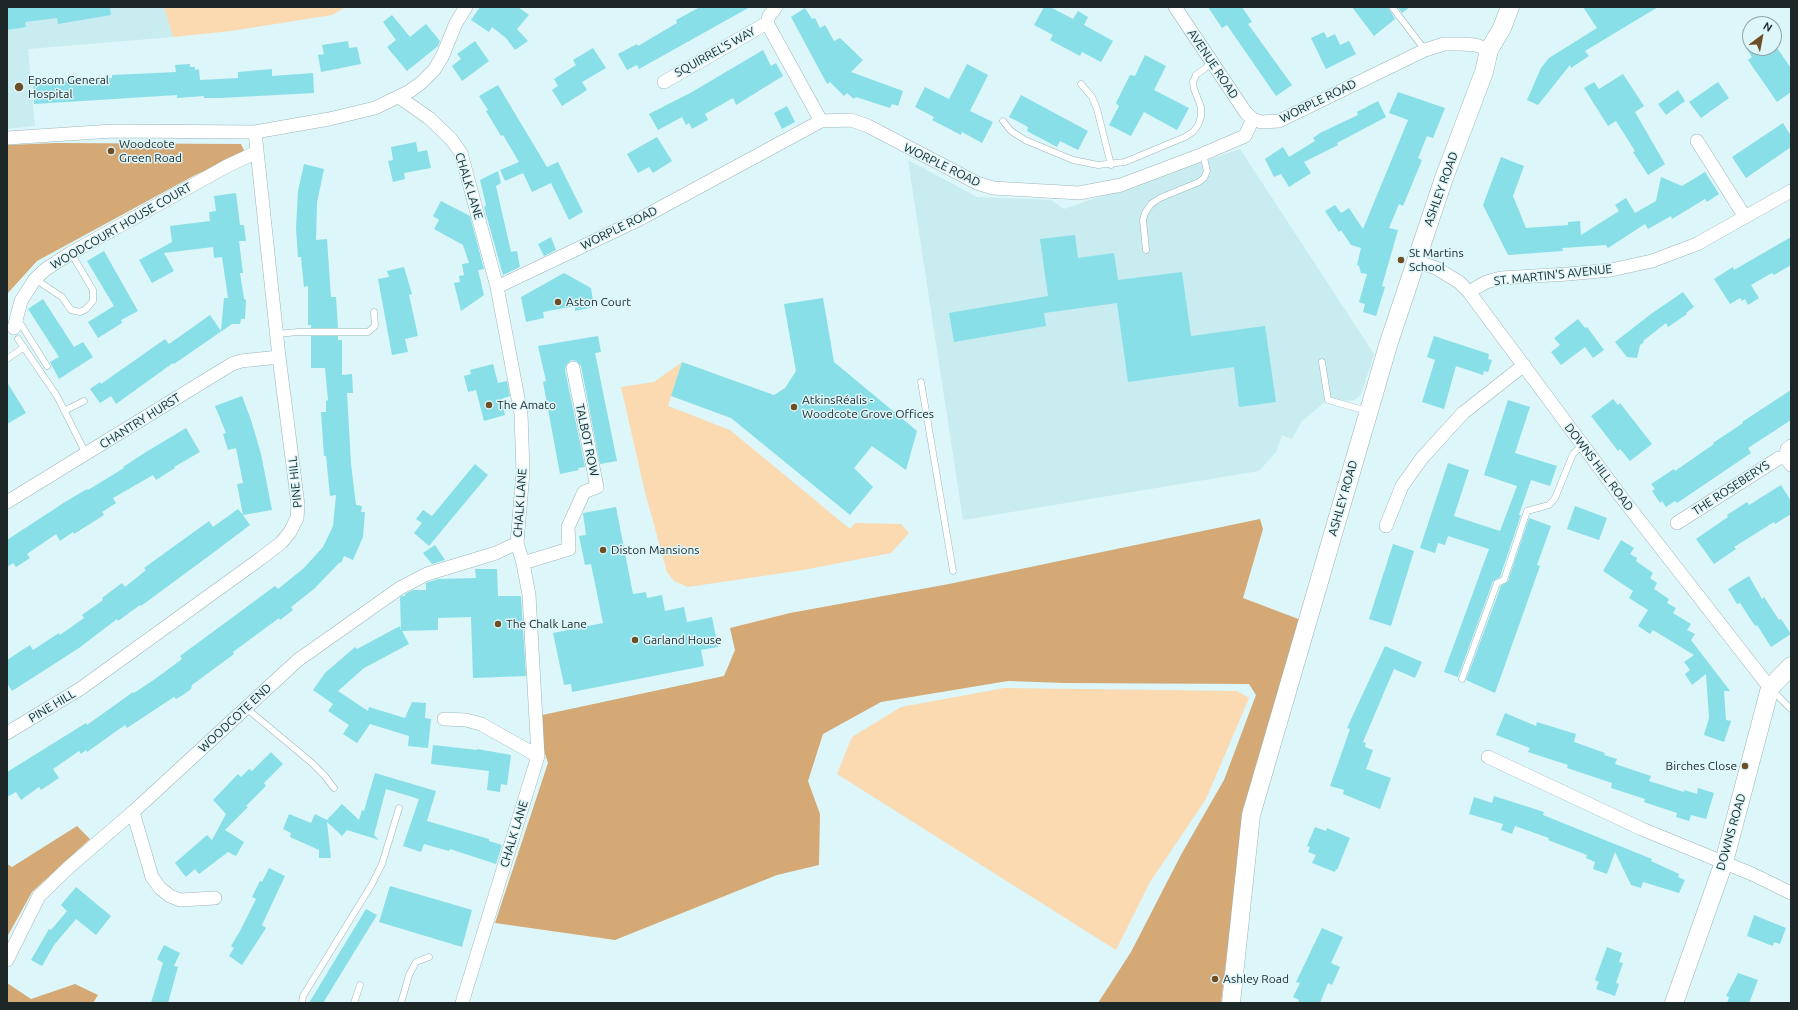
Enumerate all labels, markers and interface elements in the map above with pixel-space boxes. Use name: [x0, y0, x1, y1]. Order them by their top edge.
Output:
north arrow: [1742, 16, 1782, 56]
text: N: [1761, 19, 1774, 34]
street label: SQUIRREL'S WAY: [672, 24, 758, 80]
street label: AVENUE ROAD: [1184, 27, 1242, 101]
place label: Epsom General Hospital: [28, 73, 109, 101]
street label: WORPLE ROAD: [1277, 76, 1359, 126]
marker: Epsom General Hospital: [13, 81, 25, 93]
place label: Woodcote Green Road: [119, 137, 182, 165]
street label: WORPLE ROAD: [901, 140, 983, 190]
marker: Woodcote Green Road: [106, 146, 116, 156]
street label: ASHLEY ROAD: [1421, 150, 1461, 228]
street label: CHALK LANE: [452, 151, 486, 221]
street label: WOODCOURT HOUSE COURT: [48, 180, 194, 272]
street label: WORPLE ROAD: [578, 203, 660, 253]
place label: St Martins School: [1409, 246, 1464, 274]
marker: St Martins School: [1396, 255, 1406, 265]
street label: ST. MARTIN'S AVENUE: [1493, 262, 1613, 288]
place label: Aston Court: [566, 295, 631, 309]
marker: Aston Court: [553, 297, 563, 307]
street label: CHANTRY HURST: [97, 390, 183, 452]
place label: AtkinsRéalis - Woodcote Grove Offices: [802, 393, 934, 421]
place label: The Amato: [497, 398, 556, 412]
marker: The Amato: [484, 400, 494, 410]
street label: TALBOT ROW: [572, 402, 602, 478]
marker: AtkinsRéalis - Woodcote Grove Offices: [789, 402, 799, 412]
street label: DOWNS HILL ROAD: [1561, 420, 1637, 514]
street label: PINE HILL: [285, 455, 305, 509]
street label: ASHLEY ROAD: [1325, 458, 1361, 538]
street label: THE ROSEBERYS: [1690, 458, 1772, 518]
street label: CHALK LANE: [510, 468, 530, 538]
place label: Diston Mansions: [611, 543, 700, 557]
marker: Diston Mansions: [598, 545, 608, 555]
place label: The Chalk Lane: [506, 617, 587, 631]
marker: The Chalk Lane: [493, 619, 503, 629]
place label: Garland House: [643, 633, 722, 647]
marker: Garland House: [630, 635, 640, 645]
street label: WOODCOTE END: [196, 681, 274, 755]
street label: PINE HILL: [26, 686, 78, 726]
place label: Birches Close: [1666, 759, 1737, 773]
marker: Birches Close: [1740, 761, 1750, 771]
street label: DOWNS ROAD: [1713, 792, 1749, 872]
street label: CHALK LANE: [497, 799, 531, 869]
place label: Ashley Road: [1223, 972, 1289, 986]
marker: Ashley Road: [1210, 974, 1220, 984]

